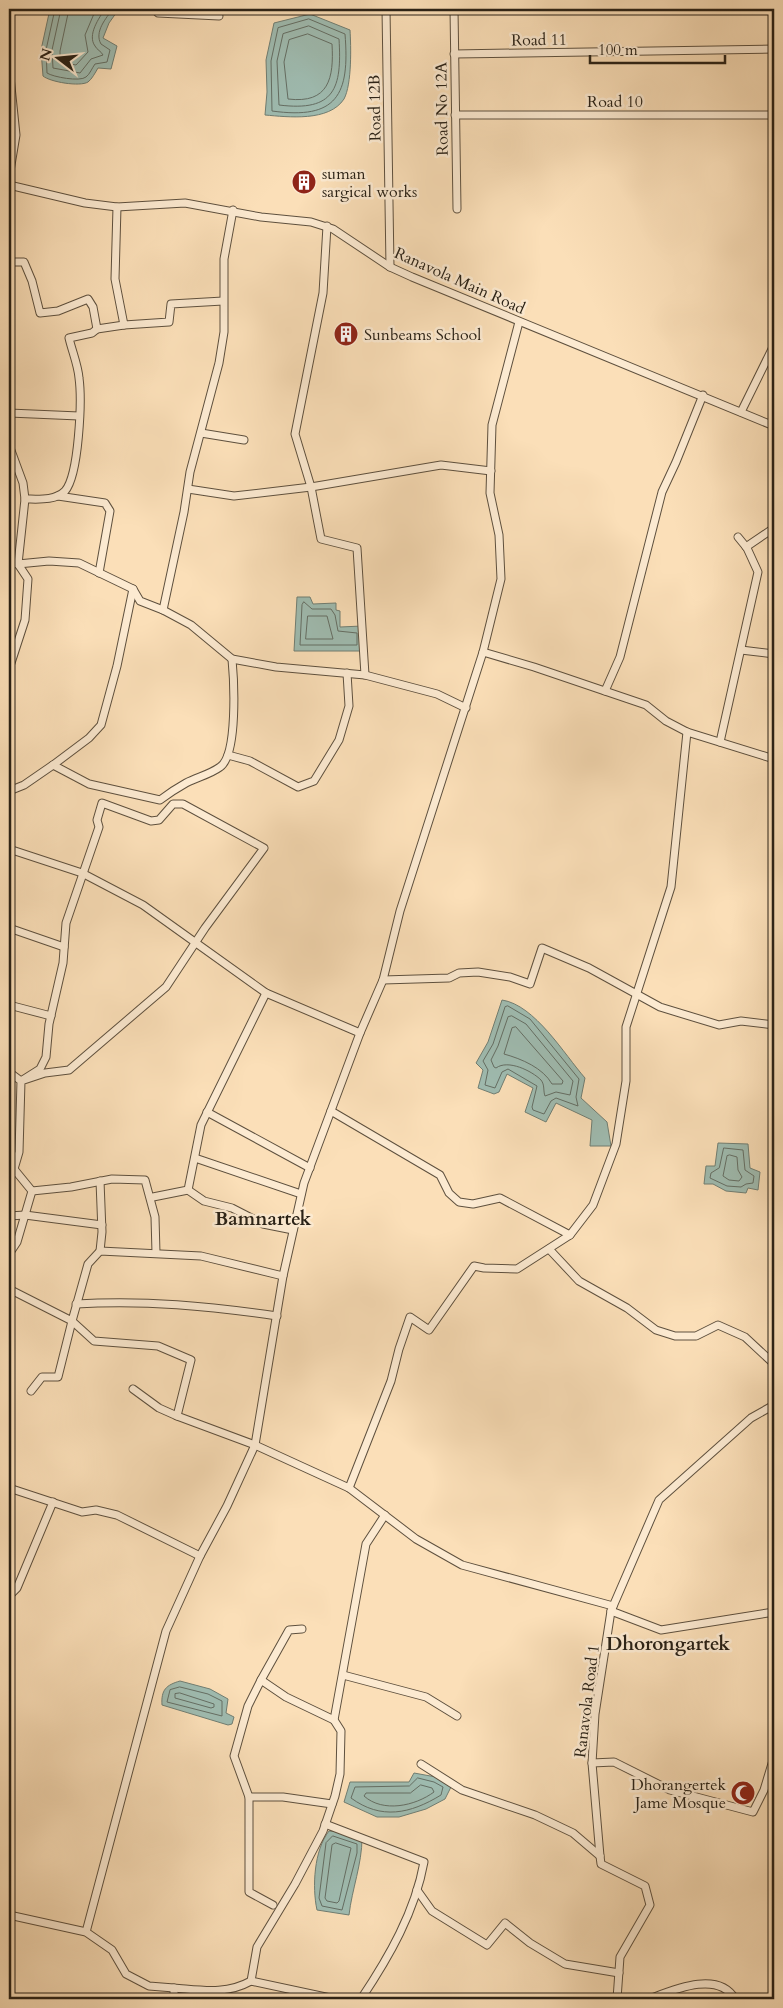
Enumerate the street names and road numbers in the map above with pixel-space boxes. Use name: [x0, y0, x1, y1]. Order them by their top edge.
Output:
street label: Road 11: [511, 29, 567, 51]
street label: Road No 12A: [430, 61, 454, 156]
street label: Road 12B: [363, 74, 387, 142]
street label: Road 10: [587, 91, 643, 113]
street label: Ranavola Main Road: [391, 242, 529, 320]
street label: Ranavola Road 1: [569, 1643, 605, 1759]

